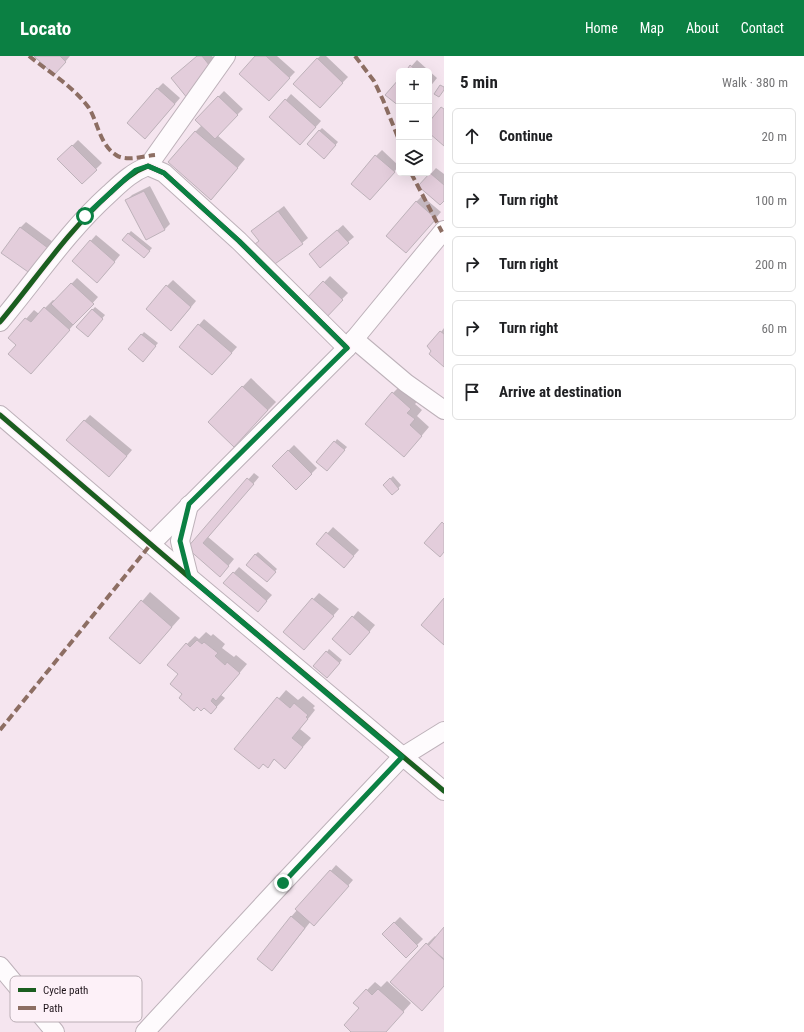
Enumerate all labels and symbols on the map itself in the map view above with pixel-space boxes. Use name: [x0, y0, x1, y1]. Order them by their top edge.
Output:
route start: [76, 207, 94, 225]
route end: [274, 874, 292, 892]
legend: [10, 976, 142, 1022]
text: Cycle path: [43, 984, 88, 997]
text: Path: [43, 1002, 63, 1015]

